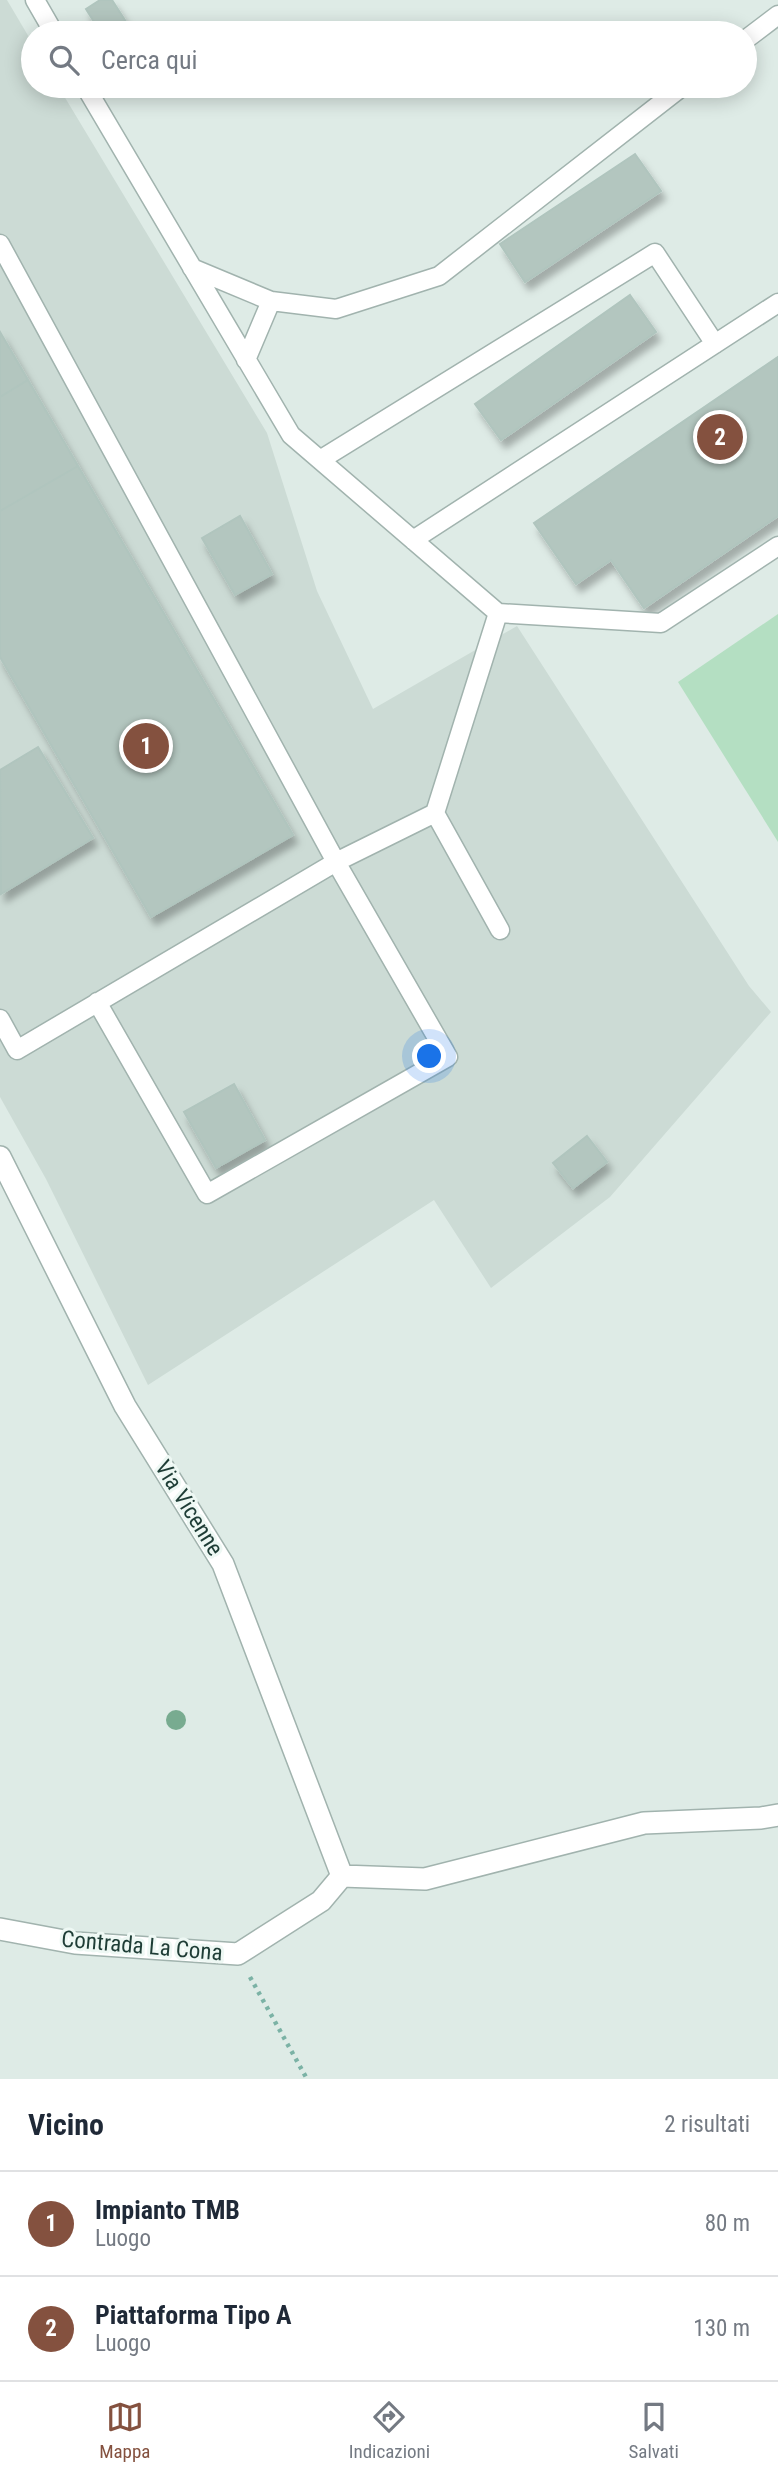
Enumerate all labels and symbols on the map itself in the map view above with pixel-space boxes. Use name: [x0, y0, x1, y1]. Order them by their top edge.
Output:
pin: 2: [697, 411, 743, 463]
pin: 1: [123, 720, 169, 772]
your location: [412, 1039, 446, 1073]
street label: Via Vicenne: [149, 1455, 229, 1561]
street label: Contrada La Cona: [60, 1926, 224, 1966]

